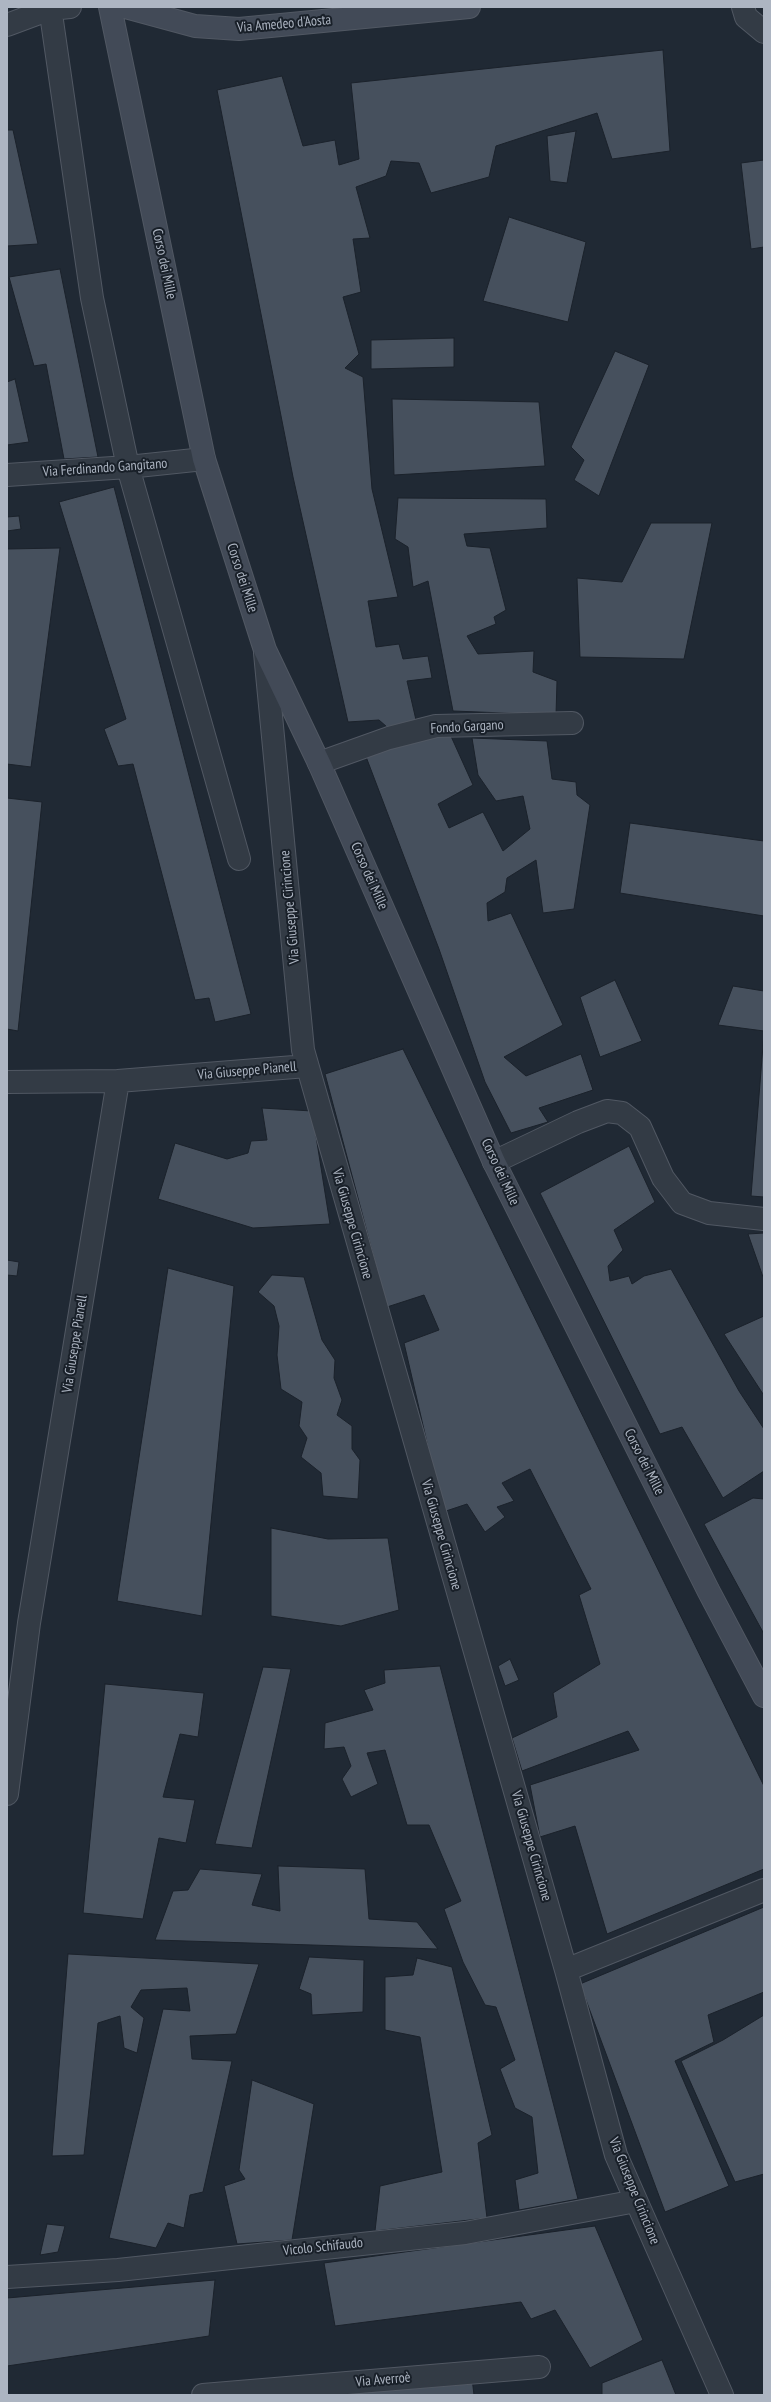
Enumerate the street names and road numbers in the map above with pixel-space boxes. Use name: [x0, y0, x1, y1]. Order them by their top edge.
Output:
street label: Via Amedeo d'Aosta: [236, 12, 332, 36]
street label: Corso dei Mille: [148, 227, 180, 301]
street label: Via Ferdinando Gangitano: [42, 455, 168, 481]
street label: Corso dei Mille: [223, 541, 261, 615]
street label: Fondo Gargano: [430, 717, 504, 737]
street label: Corso dei Mille: [347, 840, 391, 912]
street label: Via Giuseppe Cirincione: [277, 849, 303, 965]
street label: Via Giuseppe Pianell: [197, 1058, 297, 1084]
street label: Corso dei Mille: [477, 1136, 523, 1208]
street label: Via Giuseppe Cirincione: [328, 1167, 376, 1281]
street label: Via Giuseppe Pianell: [59, 1294, 91, 1394]
street label: Corso dei Mille: [620, 1426, 668, 1498]
street label: Via Giuseppe Cirincione: [417, 1478, 465, 1592]
street label: Via Giuseppe Cirincione: [507, 1789, 555, 1903]
street label: Via Giuseppe Cirincione: [605, 2135, 663, 2247]
street label: Vicolo Schifaudo: [282, 2234, 364, 2260]
street label: Via Averroè: [355, 2369, 411, 2391]

